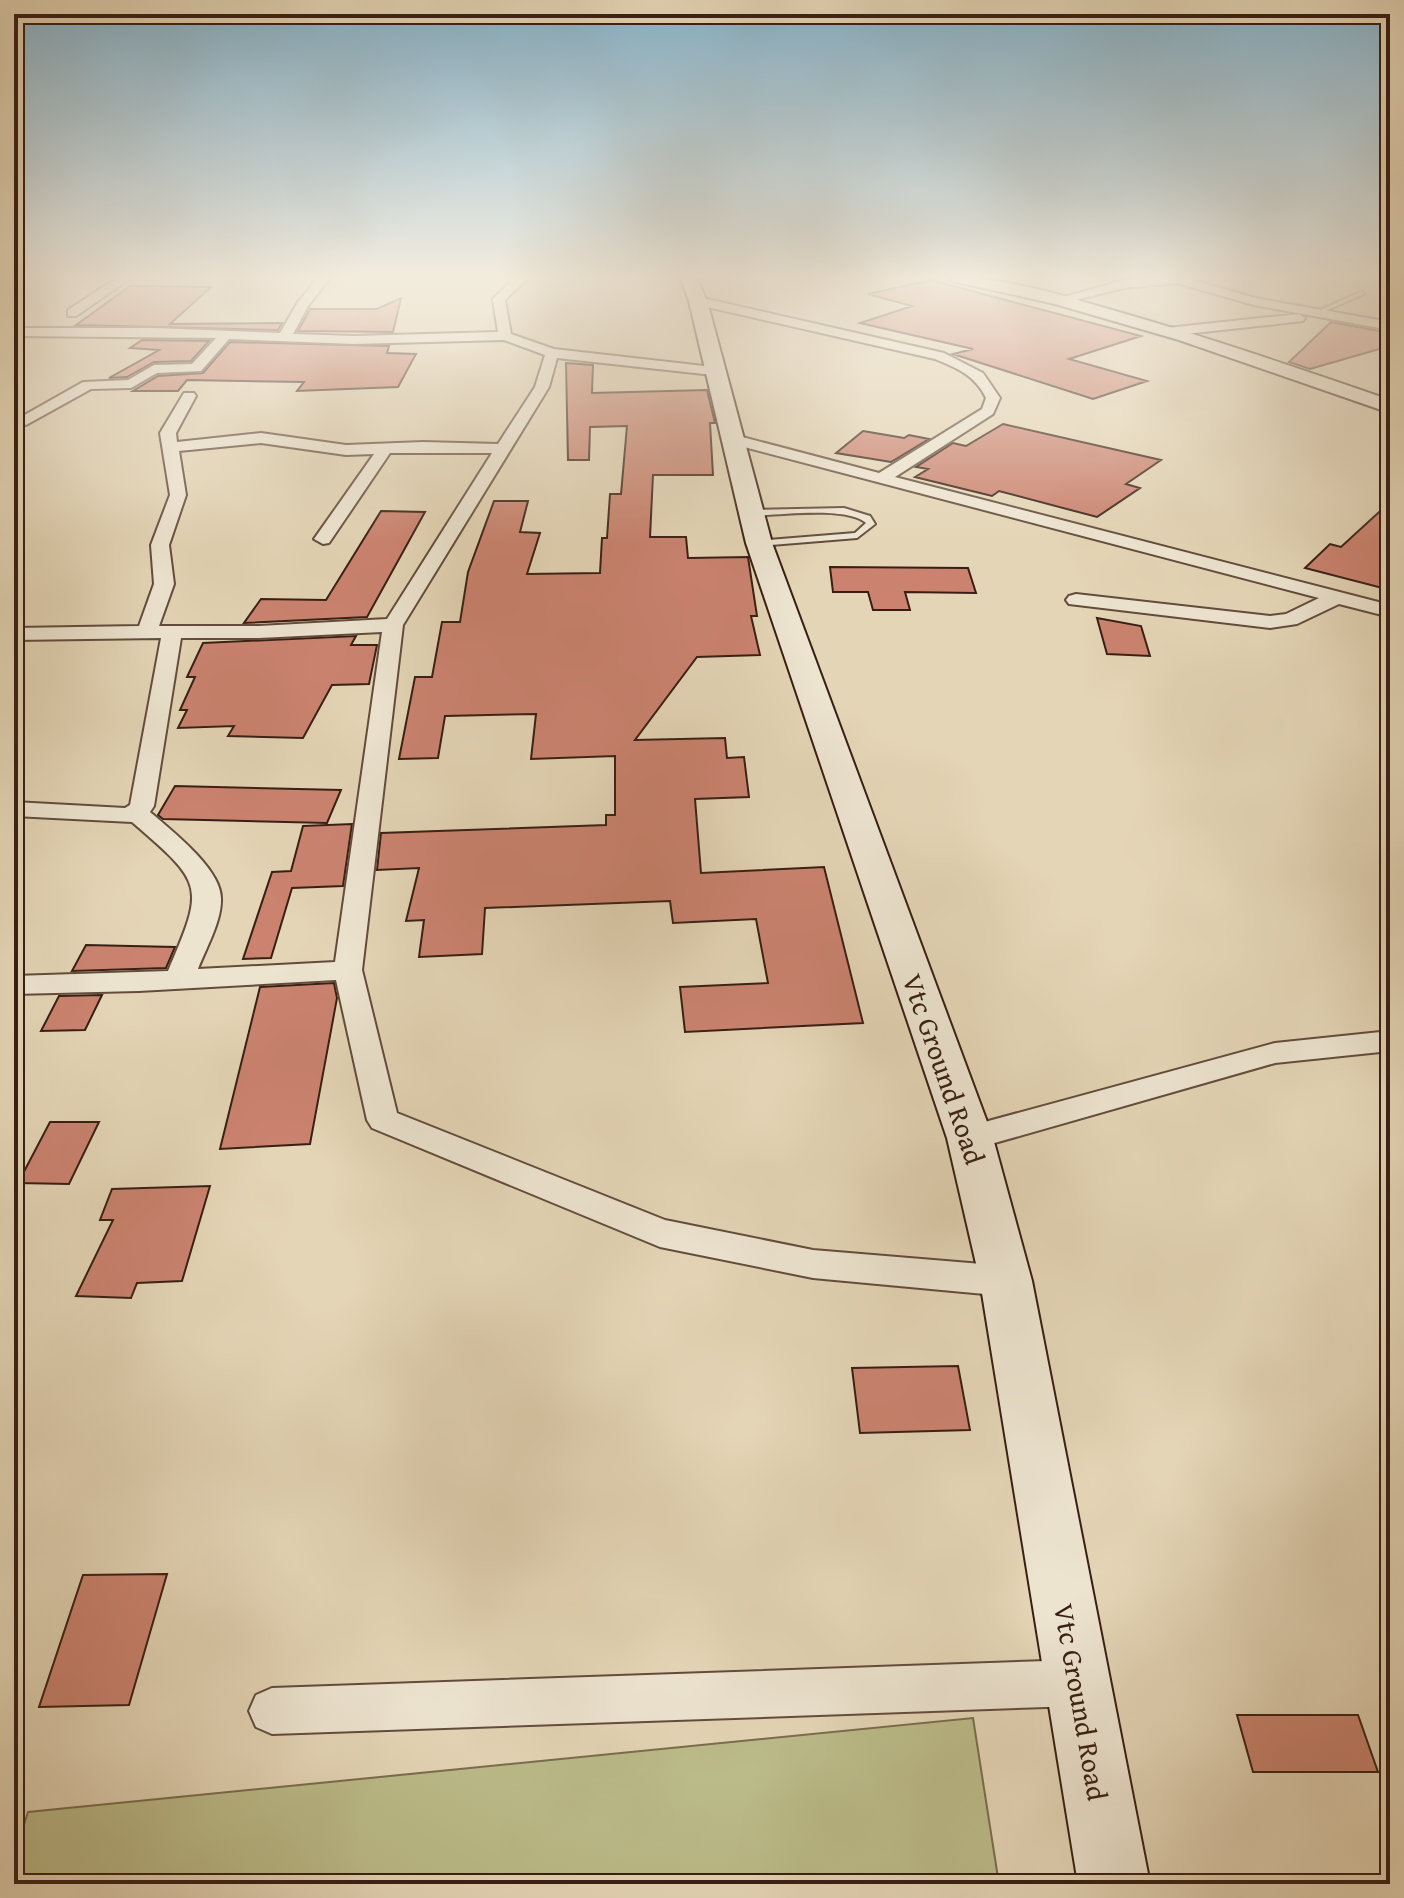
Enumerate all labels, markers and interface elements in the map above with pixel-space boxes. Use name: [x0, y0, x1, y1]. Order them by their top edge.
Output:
street label: Vtc Ground Road: [893, 968, 996, 1170]
street label: Vtc Ground Road: [1044, 1600, 1119, 1804]

